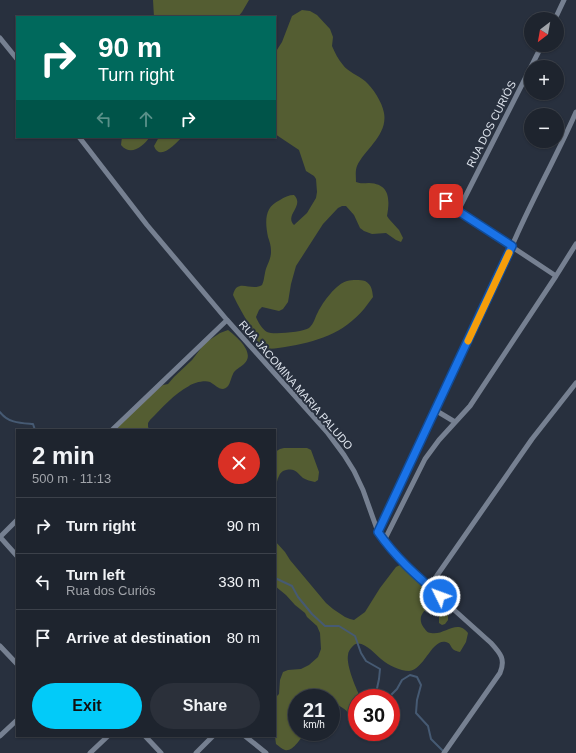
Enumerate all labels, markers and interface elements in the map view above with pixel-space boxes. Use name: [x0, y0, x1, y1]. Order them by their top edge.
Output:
north arrow: [524, 12, 564, 52]
map controls: [524, 12, 564, 148]
icon: right: [32, 32, 84, 84]
text: 90 m: [98, 32, 162, 63]
button: +: [524, 60, 564, 100]
text: Turn right: [98, 65, 174, 85]
street label: RUA DOS CURIÓS: [464, 79, 518, 169]
icon: left: [93, 108, 115, 130]
icon: ahead: [135, 108, 157, 130]
icon: right: [177, 108, 199, 130]
button: −: [524, 108, 564, 148]
pin: [429, 184, 463, 218]
icon: arrive: [435, 190, 457, 212]
street label: RUA JACOMINA MARIA PALUDO: [237, 318, 355, 452]
text: 2 min: [32, 442, 95, 469]
button: close: [218, 442, 260, 484]
text: 500 m · 11:13: [32, 471, 111, 486]
icon: right: [32, 515, 54, 537]
text: Turn right: [66, 517, 136, 534]
text: 90 m: [227, 517, 260, 534]
text: Turn left: [66, 566, 125, 583]
icon: left: [32, 571, 54, 593]
text: 330 m: [218, 573, 260, 590]
position arrow: [419, 575, 461, 617]
text: Rua dos Curiós: [66, 583, 156, 598]
icon: arrive: [32, 627, 54, 649]
text: Arrive at destination: [66, 629, 211, 646]
text: 80 m: [227, 629, 260, 646]
button: Exit: [32, 683, 142, 729]
button: Share: [150, 683, 260, 729]
speed limit sign: 30: [348, 689, 400, 741]
text: 21: [303, 699, 325, 721]
text: km/h: [303, 719, 325, 730]

